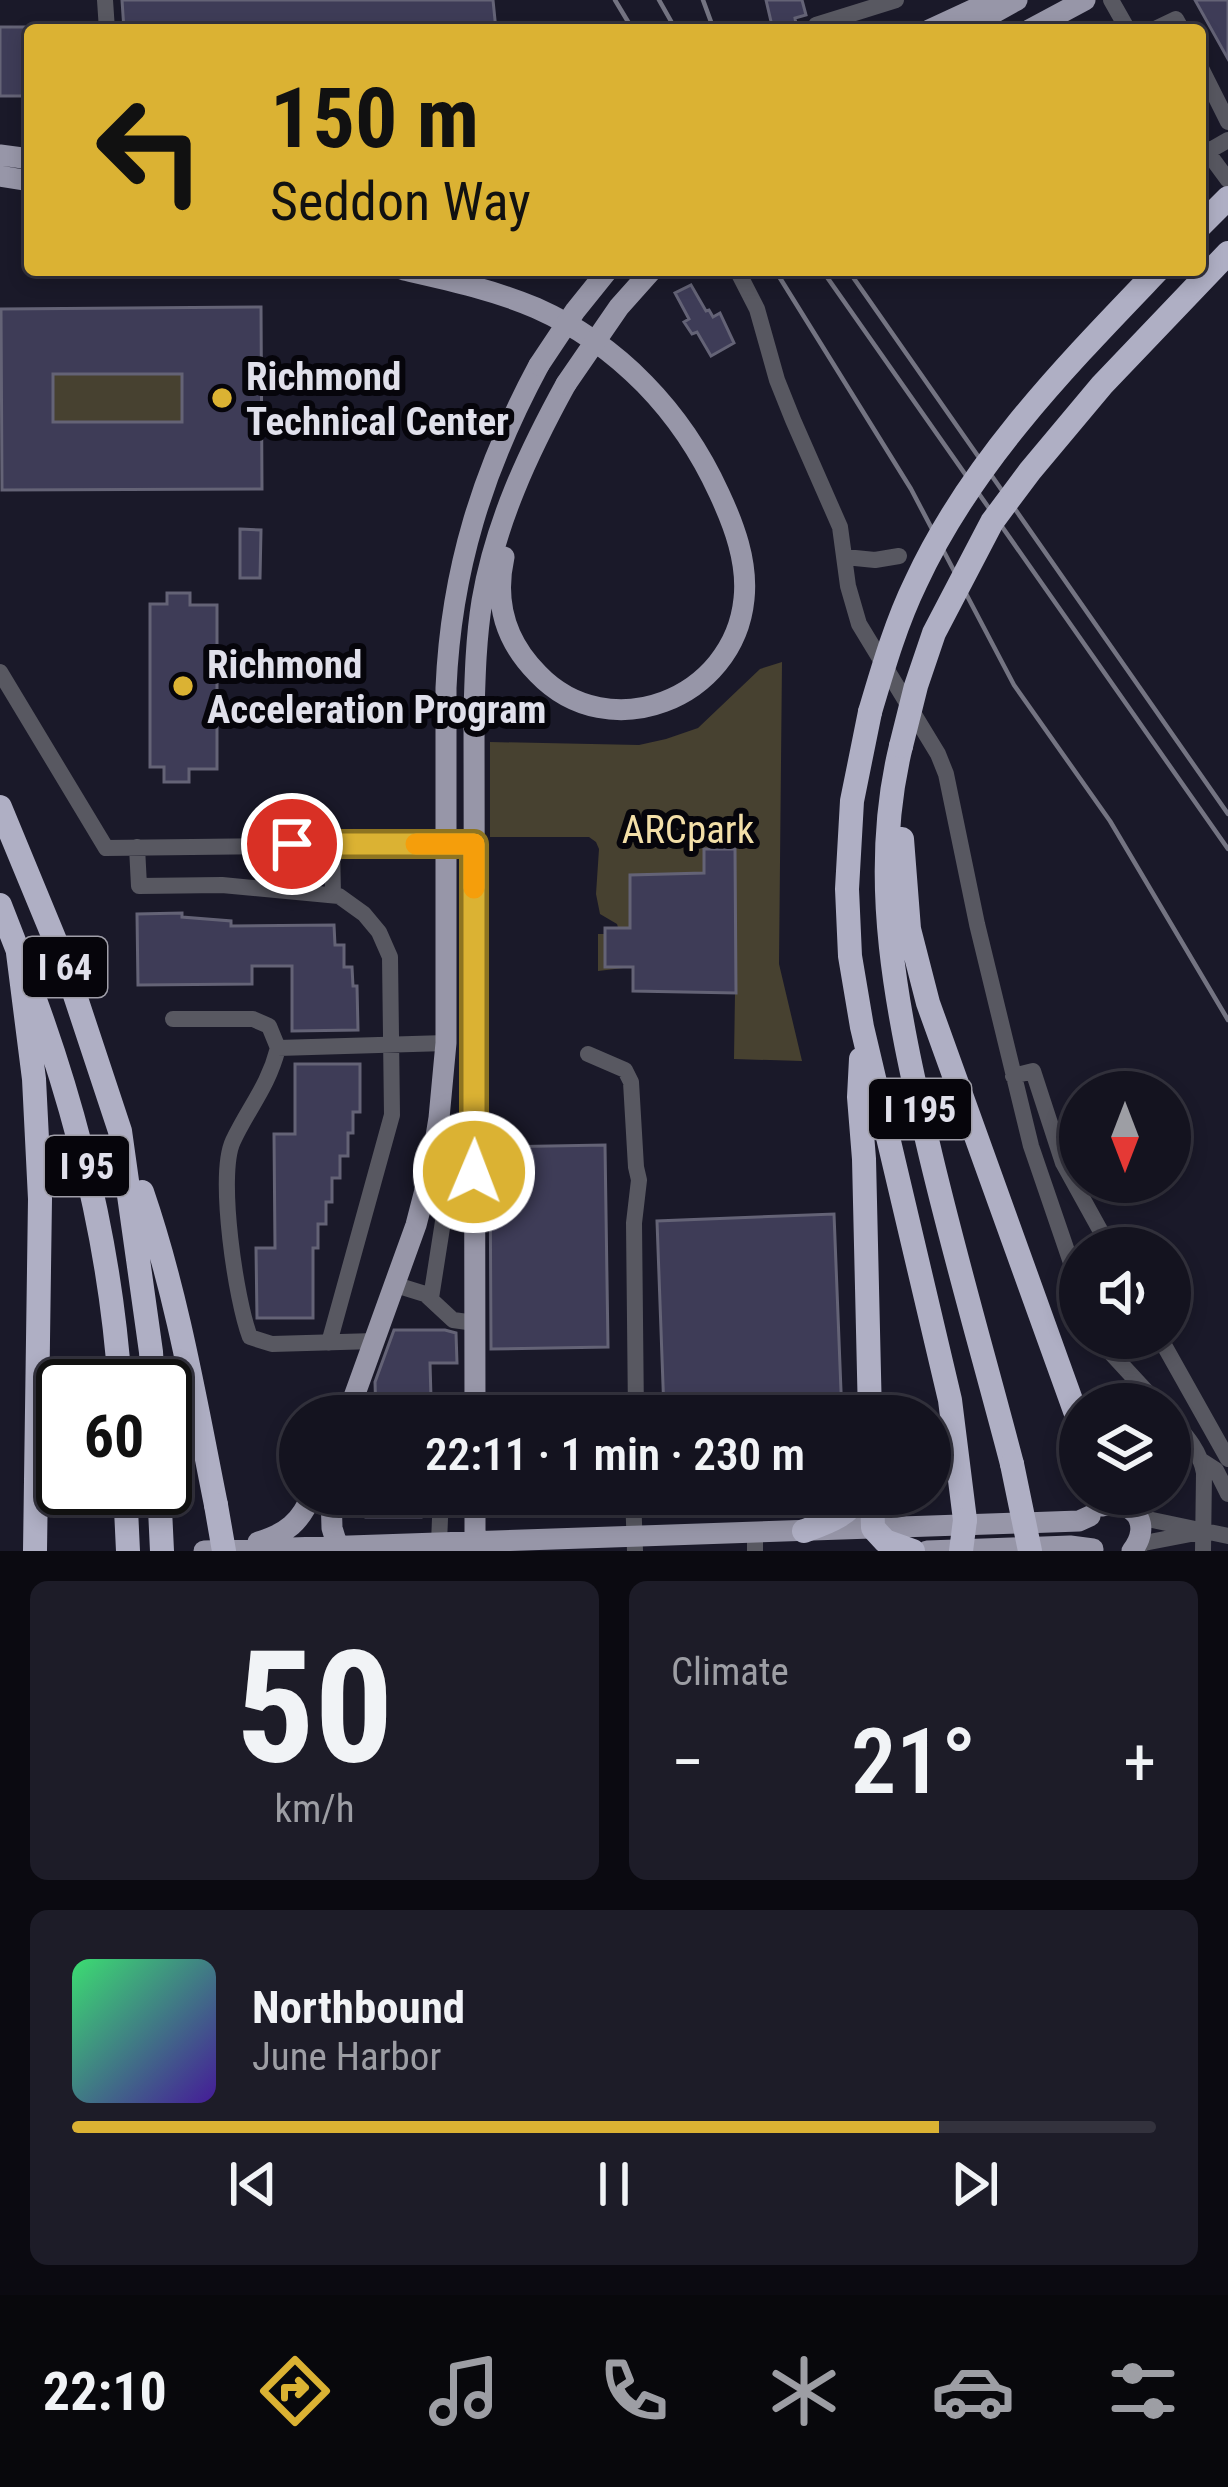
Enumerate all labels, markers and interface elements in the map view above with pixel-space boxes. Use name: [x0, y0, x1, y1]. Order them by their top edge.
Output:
text: 150 m: [270, 69, 479, 168]
icon: left: [72, 72, 228, 228]
text: Seddon Way: [270, 170, 531, 233]
place label: Richmond Technical Center: [246, 354, 509, 445]
marker: Richmond Technical Center: [209, 385, 235, 411]
place label: Richmond Acceleration Program: [207, 642, 546, 733]
marker: Richmond Acceleration Program: [170, 673, 196, 699]
pin: [241, 793, 343, 895]
park label: ARCpark: [622, 807, 755, 853]
icon: arrive: [259, 811, 325, 877]
road number: I 64: [23, 937, 107, 997]
north arrow: [1059, 1071, 1191, 1203]
map controls: [1059, 1071, 1191, 1515]
road number: I 195: [869, 1079, 971, 1139]
position arrow: [411, 1109, 537, 1235]
road number: I 95: [45, 1136, 129, 1196]
button: sound: [1059, 1227, 1191, 1359]
speed limit sign: 60: [36, 1359, 192, 1515]
button: layers: [1059, 1383, 1191, 1515]
text: 22:11 · 1 min · 230 m: [425, 1428, 805, 1481]
text: 50: [236, 1616, 393, 1799]
text: Climate: [671, 1649, 789, 1695]
text: 21°: [851, 1710, 976, 1815]
text: −: [671, 1724, 704, 1801]
text: +: [1123, 1724, 1156, 1801]
text: km/h: [274, 1786, 355, 1832]
text: Northbound: [252, 1981, 465, 2034]
text: June Harbor: [252, 2034, 441, 2080]
icon: previous: [220, 2151, 286, 2217]
icon: pause: [581, 2151, 647, 2217]
icon: next: [942, 2151, 1008, 2217]
icon: directions: [253, 2349, 337, 2433]
icon: music: [422, 2349, 506, 2433]
icon: phone: [592, 2349, 676, 2433]
icon: climate: [762, 2349, 846, 2433]
icon: car: [931, 2349, 1015, 2433]
icon: filters: [1101, 2349, 1185, 2433]
text: 22:10: [43, 2360, 167, 2423]

